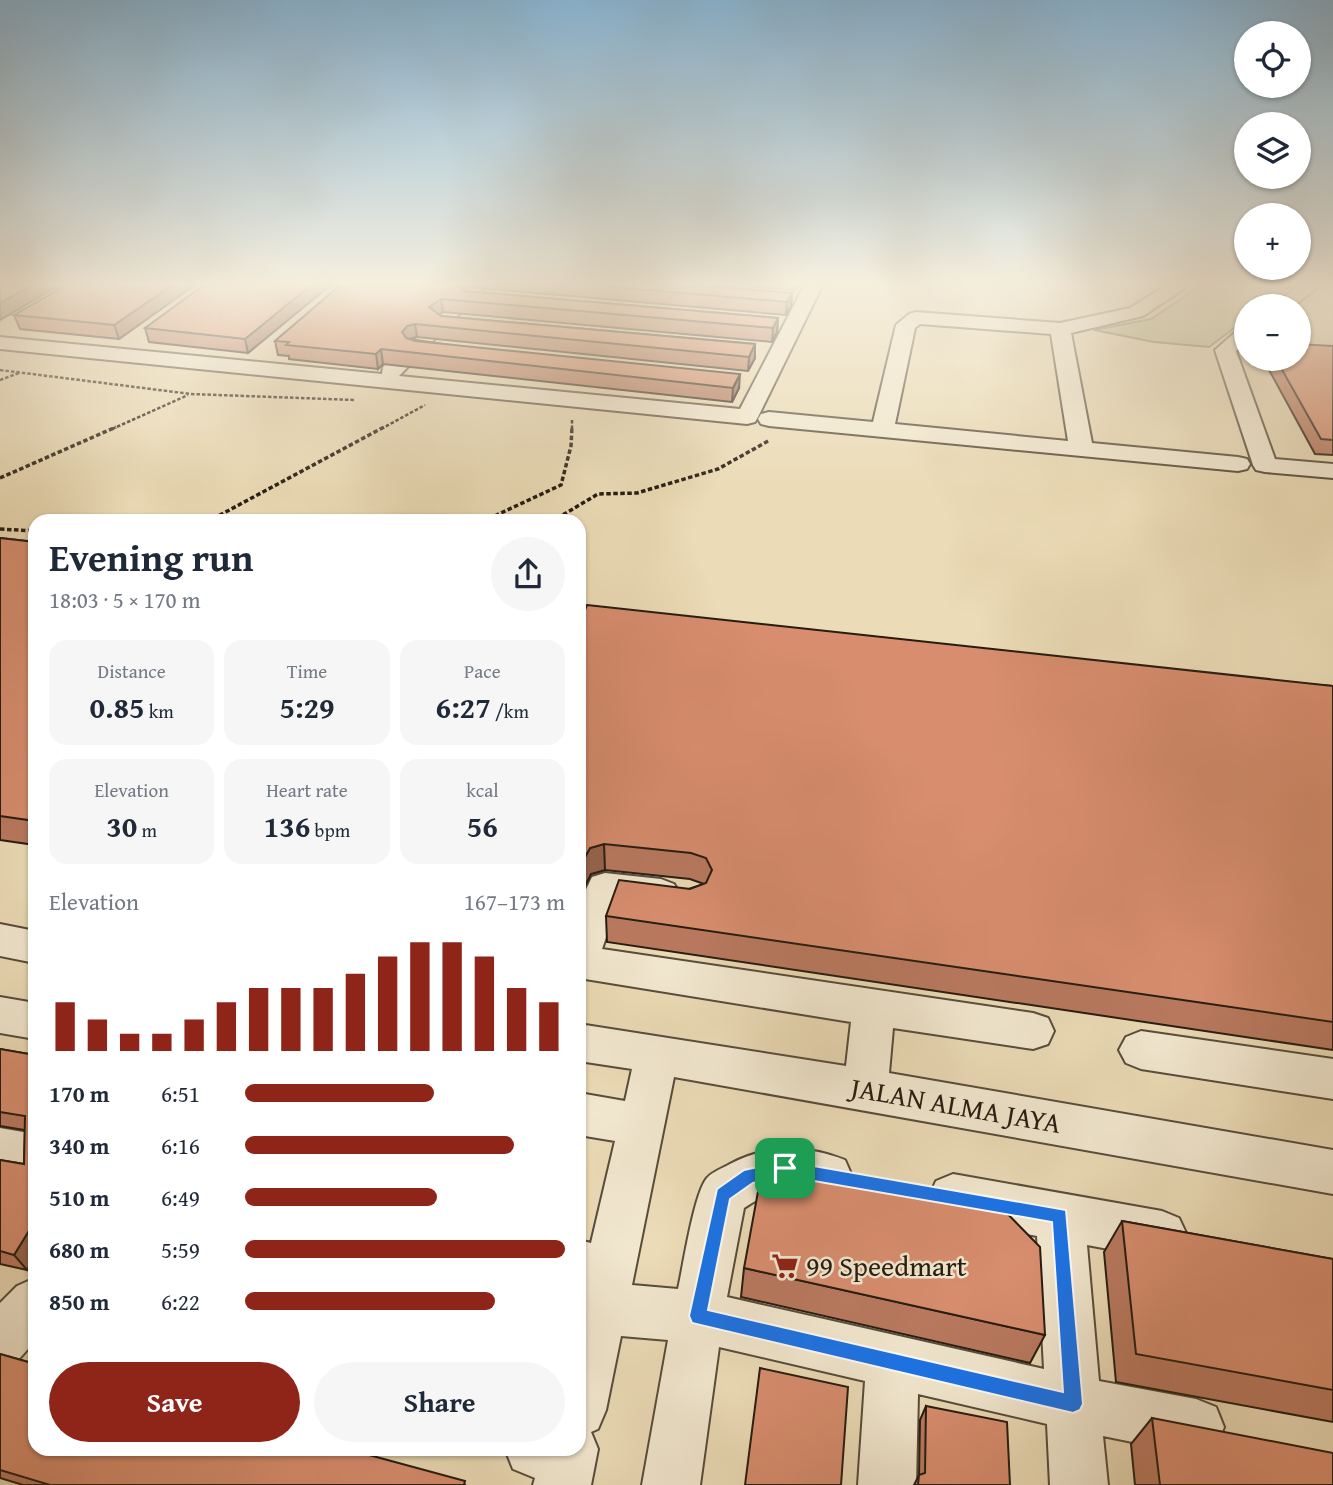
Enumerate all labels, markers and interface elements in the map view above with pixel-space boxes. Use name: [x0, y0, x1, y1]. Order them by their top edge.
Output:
map controls: [1234, 21, 1311, 371]
button: locate: [1234, 21, 1311, 98]
button: layers: [1234, 112, 1311, 189]
button: +: [1234, 203, 1311, 280]
button: −: [1234, 294, 1311, 371]
text: Evening run: [49, 529, 253, 585]
button: share: [491, 537, 565, 611]
text: 18:03 · 5 × 170 m: [49, 583, 201, 616]
text: Distance: [98, 657, 166, 685]
text: Time: [287, 657, 327, 685]
text: Pace: [464, 657, 501, 685]
text: 0.85: [89, 685, 145, 729]
text: 5:29: [279, 685, 335, 729]
text: 6:27: [436, 685, 491, 729]
text: km: [145, 697, 174, 725]
text: /km: [491, 697, 529, 725]
text: Elevation: [94, 776, 169, 804]
text: Heart rate: [266, 776, 348, 804]
text: kcal: [466, 776, 499, 804]
text: 30: [106, 804, 137, 848]
text: 136: [264, 804, 310, 848]
text: 56: [467, 804, 498, 848]
text: m: [137, 816, 157, 844]
text: bpm: [310, 816, 350, 844]
text: Elevation: [49, 885, 139, 918]
text: 167–173 m: [464, 885, 565, 918]
street label: JALAN ALMA JAYA: [845, 1065, 1064, 1143]
text: 170 m: [49, 1077, 110, 1110]
text: 6:51: [161, 1077, 200, 1110]
text: 340 m: [49, 1129, 110, 1162]
text: 6:16: [161, 1129, 200, 1162]
pin: [755, 1138, 815, 1198]
icon: arrive: [766, 1149, 804, 1187]
text: 510 m: [49, 1181, 110, 1214]
text: 6:49: [161, 1181, 200, 1214]
text: 680 m: [49, 1233, 110, 1266]
text: 5:59: [161, 1233, 200, 1266]
place label: 99 Speedmart: [806, 1245, 967, 1286]
supermarket icon: 99 Speedmart: [770, 1251, 800, 1281]
text: 850 m: [49, 1285, 110, 1318]
text: 6:22: [161, 1285, 200, 1318]
button: Save: [49, 1362, 300, 1442]
button: Share: [314, 1362, 565, 1442]

